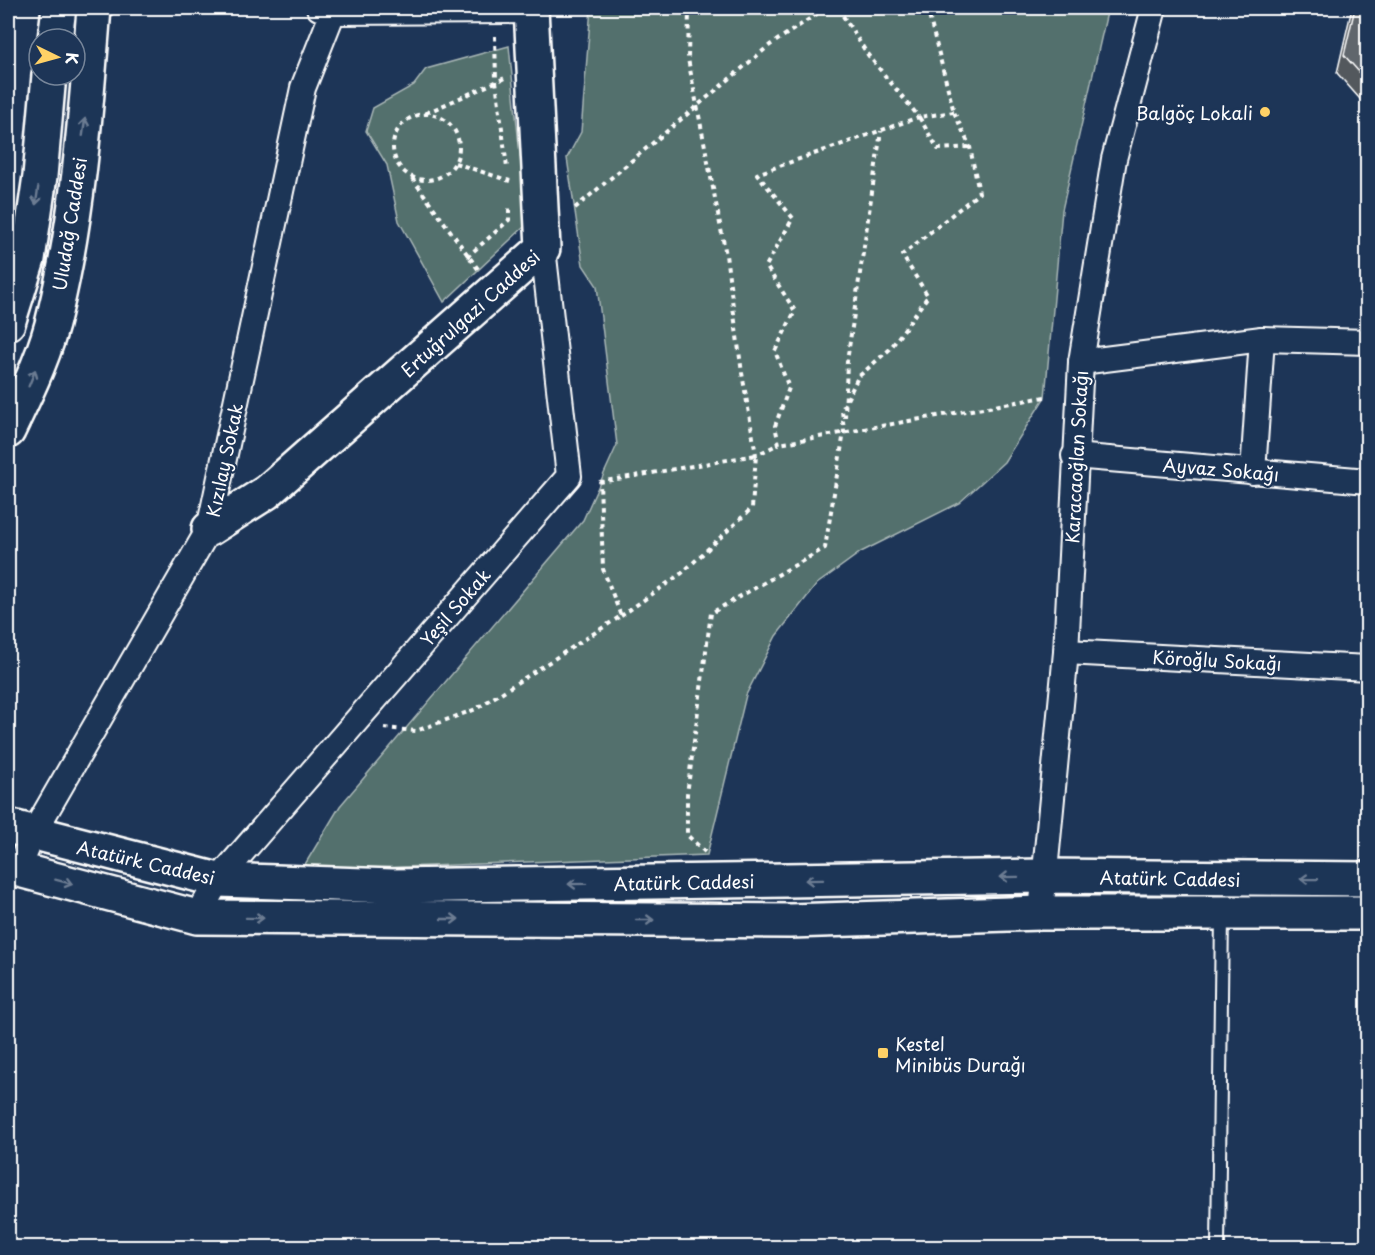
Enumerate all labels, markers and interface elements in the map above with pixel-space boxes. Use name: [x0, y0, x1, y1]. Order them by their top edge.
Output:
north arrow: [27, 27, 87, 87]
text: K: [60, 52, 85, 66]
place label: Balgöç Lokali: [1136, 99, 1253, 126]
marker: Balgöç Lokali: [1258, 105, 1272, 119]
one-way arrow: [78, 117, 89, 137]
street label: Uludağ Caddesi: [45, 155, 93, 293]
one-way arrow: [32, 185, 43, 205]
street label: Ertuğrulgazi Caddesi: [395, 243, 545, 383]
one-way arrow: [27, 370, 38, 388]
street label: Karacaoğlan Sokağı: [1058, 370, 1094, 544]
street label: Kızılay Sokak: [199, 400, 249, 520]
street label: Ayvaz Sokağı: [1162, 450, 1280, 488]
street label: Yeşil Sokak: [413, 562, 497, 652]
street label: Köroğlu Sokağı: [1152, 643, 1282, 677]
street label: Atatürk Caddesi: [74, 833, 218, 891]
street label: Atatürk Caddesi: [1099, 863, 1241, 893]
street label: Atatürk Caddesi: [613, 867, 755, 897]
one-way arrow: [1000, 871, 1020, 883]
one-way arrow: [1300, 873, 1320, 885]
one-way arrow: [805, 874, 825, 886]
one-way arrow: [54, 877, 73, 889]
one-way arrow: [568, 878, 588, 889]
one-way arrow: [244, 912, 264, 923]
one-way arrow: [439, 913, 459, 925]
one-way arrow: [634, 914, 654, 926]
place label: Kestel Minibüs Durağı: [895, 1030, 1026, 1078]
marker: Kestel Minibüs Durağı: [876, 1046, 890, 1060]

